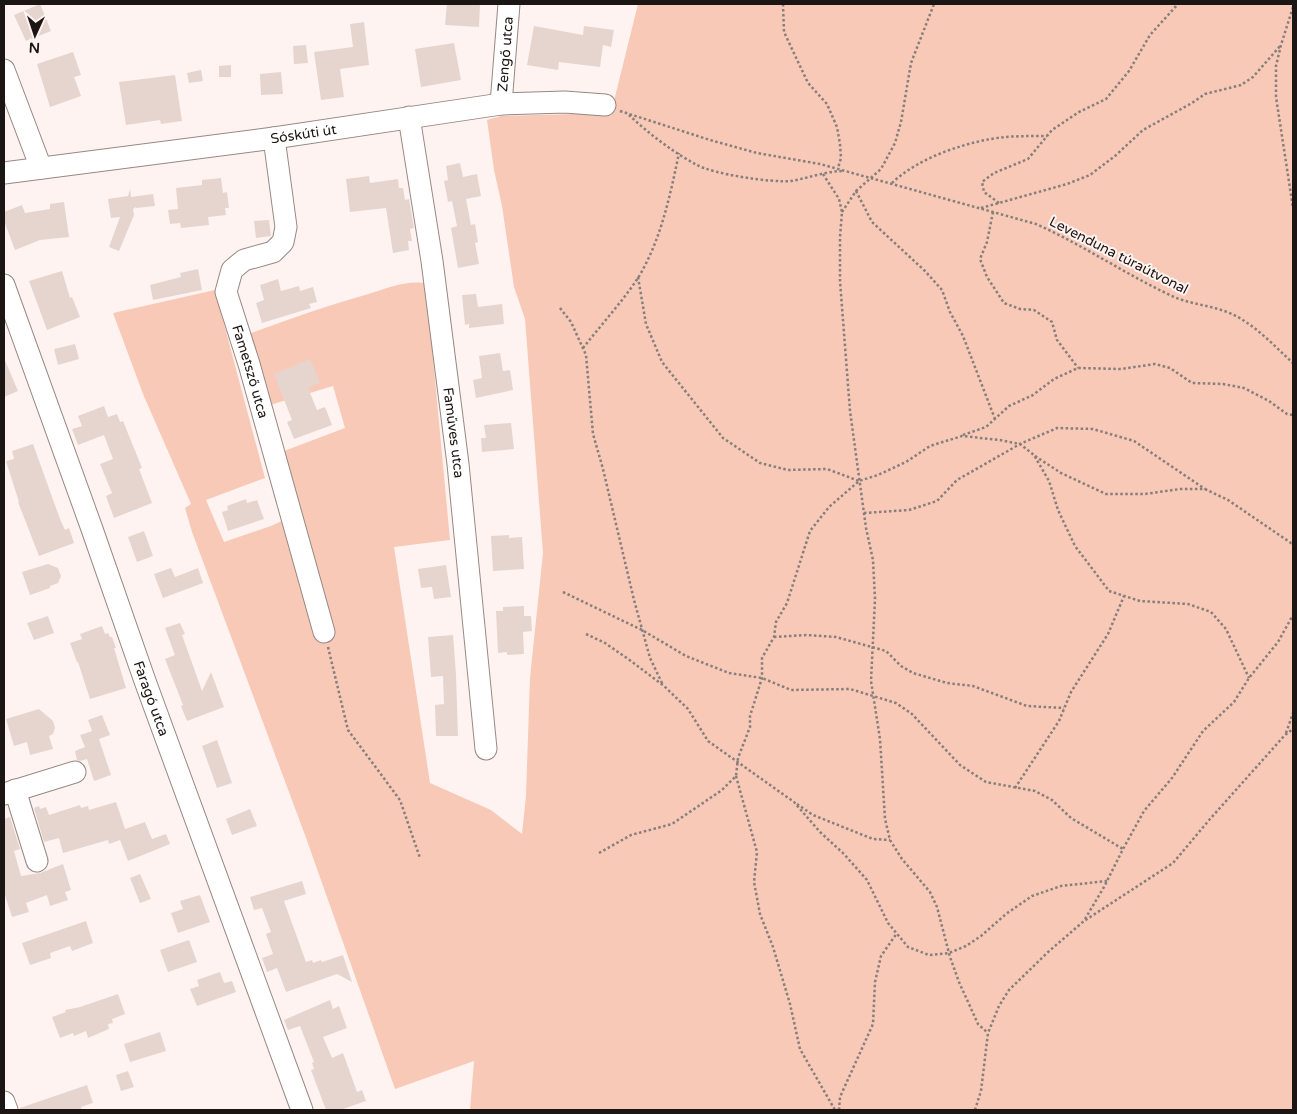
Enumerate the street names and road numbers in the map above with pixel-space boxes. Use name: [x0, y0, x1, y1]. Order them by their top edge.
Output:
street label: Zengő utca: [494, 16, 517, 93]
street label: Sóskúti út: [269, 121, 338, 147]
street label: Levenduna túraútvonal: [1046, 213, 1191, 298]
street label: Fametsző utca: [228, 323, 272, 420]
street label: Faműves utca: [439, 386, 467, 479]
street label: Faragó utca: [130, 659, 172, 739]

